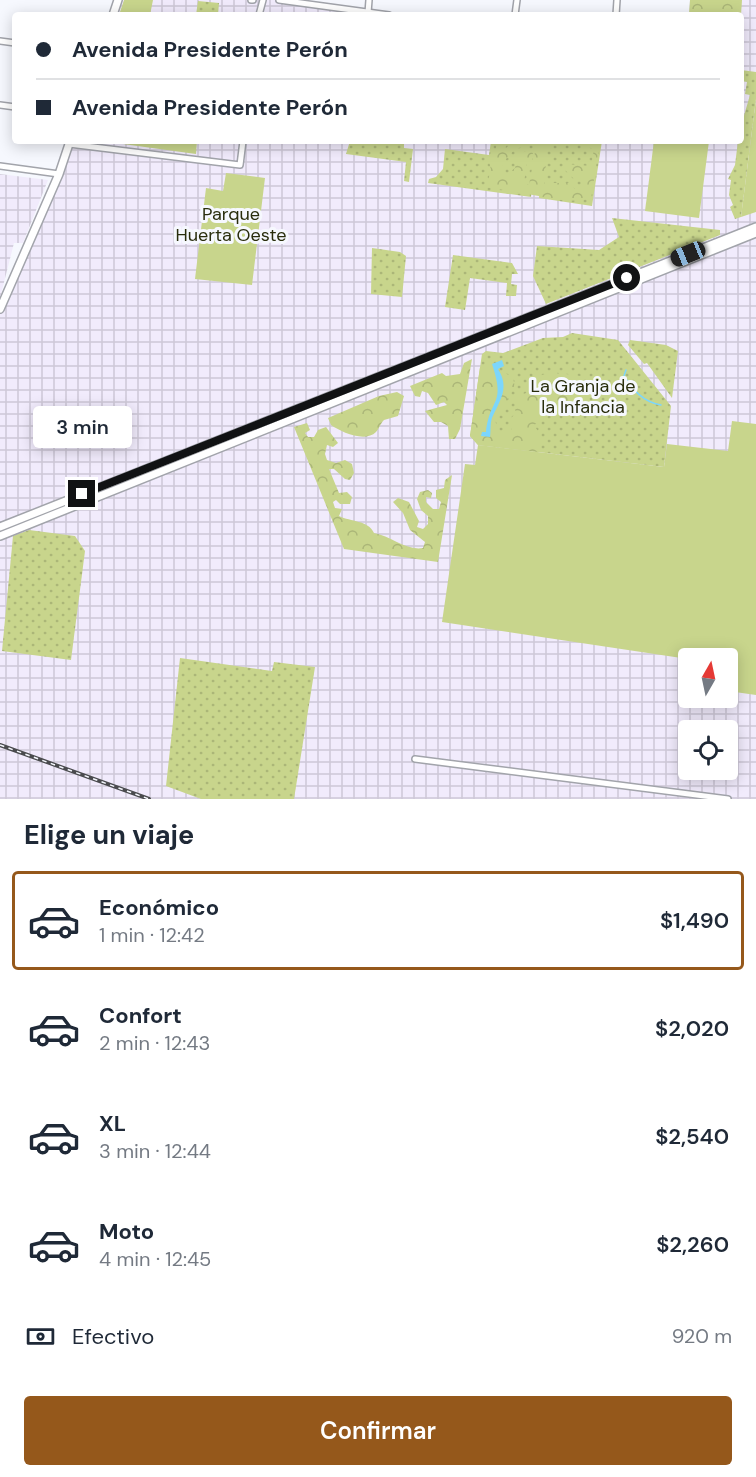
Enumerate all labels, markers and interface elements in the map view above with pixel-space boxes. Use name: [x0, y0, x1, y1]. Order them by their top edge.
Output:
text: Avenida Presidente Perón: [72, 35, 348, 64]
text: Avenida Presidente Perón: [72, 93, 348, 122]
park label: Parque Huerta Oeste: [176, 202, 286, 247]
car: [668, 239, 708, 269]
route start: [613, 264, 640, 291]
park label: La Granja de la Infancia: [531, 374, 635, 419]
callout: 3 min: [32, 407, 132, 449]
text: 3 min: [56, 414, 109, 440]
route end: [68, 480, 95, 507]
north arrow: [678, 648, 738, 708]
map controls: [678, 648, 738, 780]
button: locate: [678, 720, 738, 780]
text: Elige un viaje: [24, 817, 194, 852]
text: Económico: [99, 893, 219, 922]
icon: car: [27, 894, 81, 948]
text: $1,490: [660, 906, 729, 935]
text: 1 min · 12:42: [99, 922, 205, 948]
text: Confort: [99, 1001, 182, 1030]
icon: car: [27, 1002, 81, 1056]
text: $2,020: [655, 1014, 729, 1043]
text: 2 min · 12:43: [99, 1030, 210, 1056]
text: XL: [99, 1109, 126, 1138]
icon: car: [27, 1110, 81, 1164]
text: $2,540: [655, 1122, 729, 1151]
text: 3 min · 12:44: [99, 1138, 211, 1164]
text: Moto: [99, 1217, 154, 1246]
icon: car: [27, 1218, 81, 1272]
text: $2,260: [656, 1230, 729, 1259]
text: 4 min · 12:45: [99, 1246, 211, 1272]
icon: cash: [24, 1320, 57, 1353]
text: Efectivo: [72, 1322, 154, 1351]
text: 920 m: [672, 1323, 732, 1349]
button: Confirmar: [24, 1396, 732, 1465]

